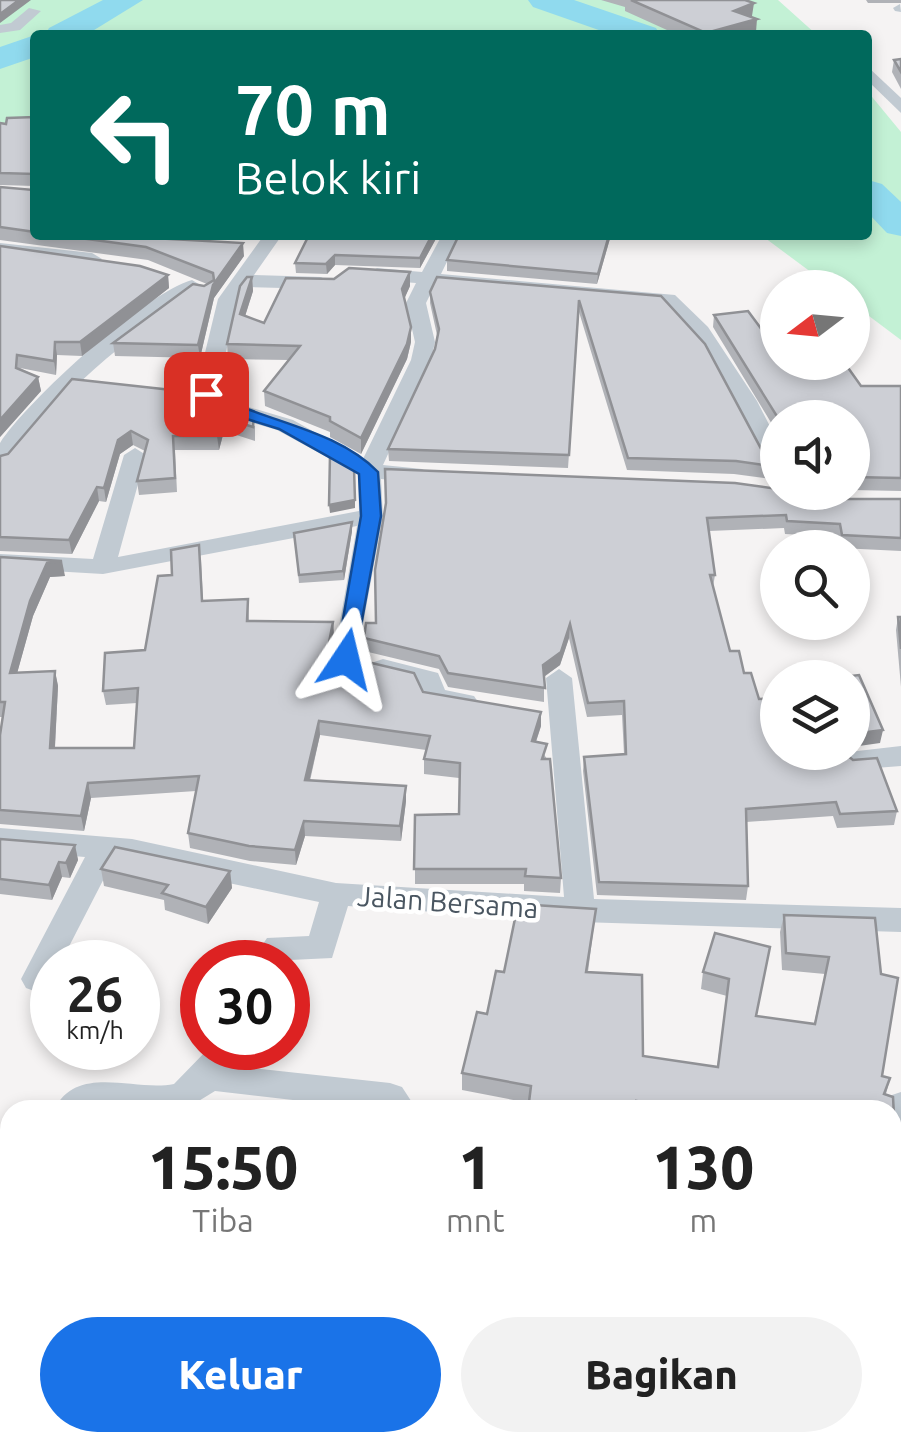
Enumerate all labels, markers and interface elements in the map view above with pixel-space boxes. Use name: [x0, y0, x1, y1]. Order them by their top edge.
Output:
icon: left: [70, 70, 200, 200]
text: 70 m: [235, 70, 391, 148]
text: Belok kiri: [235, 152, 421, 203]
north arrow: [760, 270, 870, 380]
map controls: [760, 270, 870, 770]
pin: [164, 352, 249, 437]
icon: arrive: [179, 367, 234, 422]
button: sound: [760, 400, 870, 510]
button: search: [760, 530, 870, 640]
position arrow: [294, 607, 398, 711]
button: layers: [760, 660, 870, 770]
street label: Jalan Bersama: [357, 880, 540, 923]
speed limit sign: 30: [180, 940, 310, 1070]
text: 26: [67, 965, 123, 1021]
text: km/h: [66, 1016, 124, 1044]
text: 15:50: [148, 1133, 298, 1200]
text: 1: [458, 1133, 492, 1200]
text: 130: [653, 1133, 754, 1200]
text: Tiba: [192, 1202, 254, 1238]
text: mnt: [446, 1202, 505, 1238]
text: m: [689, 1202, 717, 1238]
button: Keluar: [40, 1317, 441, 1432]
button: Bagikan: [461, 1317, 862, 1432]

